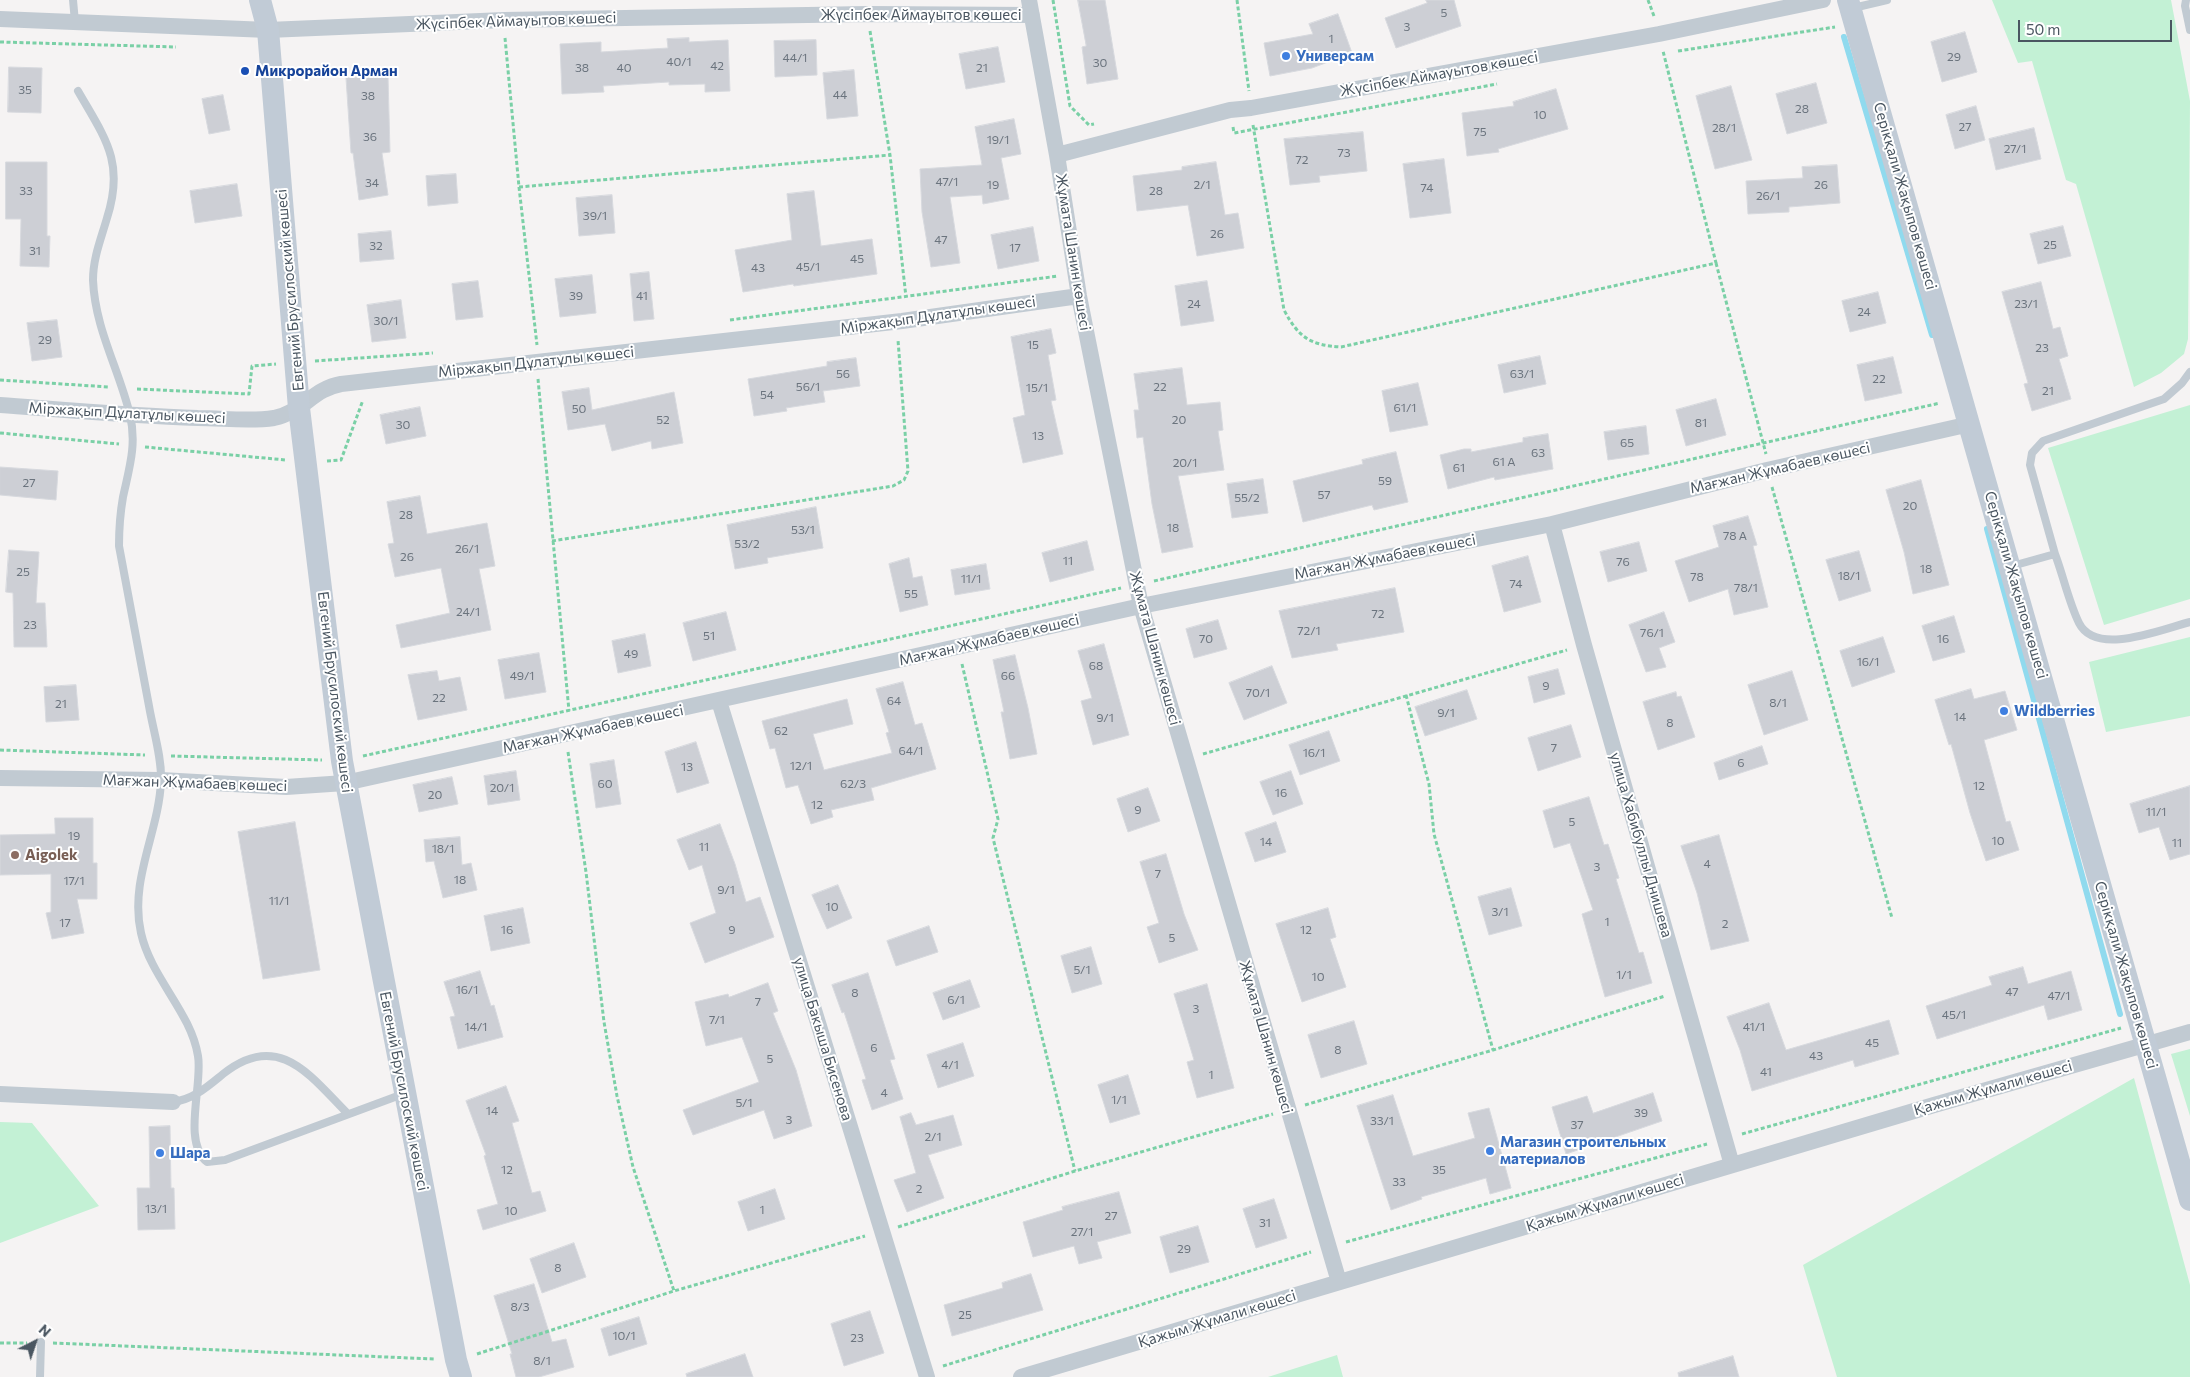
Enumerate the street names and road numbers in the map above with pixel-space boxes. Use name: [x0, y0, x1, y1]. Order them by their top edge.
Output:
street label: Жүсіпбек Аймауытов көшесі: [820, 6, 1022, 24]
street label: Жүсіпбек Аймауытов көшесі: [415, 8, 617, 34]
street label: Жүсіпбек Аймауытов көшесі: [1338, 48, 1540, 100]
street label: Серікқали Жақыпов көшесі: [1870, 100, 1940, 292]
street label: Жұмата Шанин көшесі: [1052, 172, 1094, 332]
street label: Евгений Брусилоский көшесі: [272, 188, 308, 392]
street label: Міржақып Дұлатұлы көшесі: [839, 292, 1037, 338]
street label: Міржақып Дұлатұлы көшесі: [437, 343, 635, 381]
street label: Міржақып Дұлатұлы көшесі: [28, 399, 226, 427]
street label: Мағжан Жұмабаев көшесі: [1688, 438, 1872, 498]
street label: Серікқали Жақыпов көшесі: [1981, 489, 2051, 681]
street label: Мағжан Жұмабаев көшесі: [1293, 531, 1477, 583]
street label: Жұмата Шанин көшесі: [1126, 569, 1184, 727]
street label: Евгений Брусилоский көшесі: [314, 590, 356, 794]
street label: Мағжан Жұмабаев көшесі: [897, 610, 1081, 670]
street label: Мағжан Жұмабаев көшесі: [501, 701, 685, 757]
street label: улица Хабибуллы Днишева: [1606, 750, 1676, 940]
street label: Мағжан Жұмабаев көшесі: [102, 771, 288, 795]
street label: Серікқали Жақыпов көшесі: [2091, 879, 2161, 1071]
street label: улица Бакыша Бисенова: [790, 955, 856, 1123]
street label: Жұмата Шанин көшесі: [1235, 958, 1297, 1116]
street label: Евгений Брусилоский көшесі: [376, 990, 432, 1192]
street label: Қажым Жұмали көшесі: [1912, 1057, 2074, 1119]
street label: Қажым Жұмали көшесі: [1524, 1170, 1686, 1236]
street label: Қажым Жұмали көшесі: [1136, 1286, 1298, 1352]

